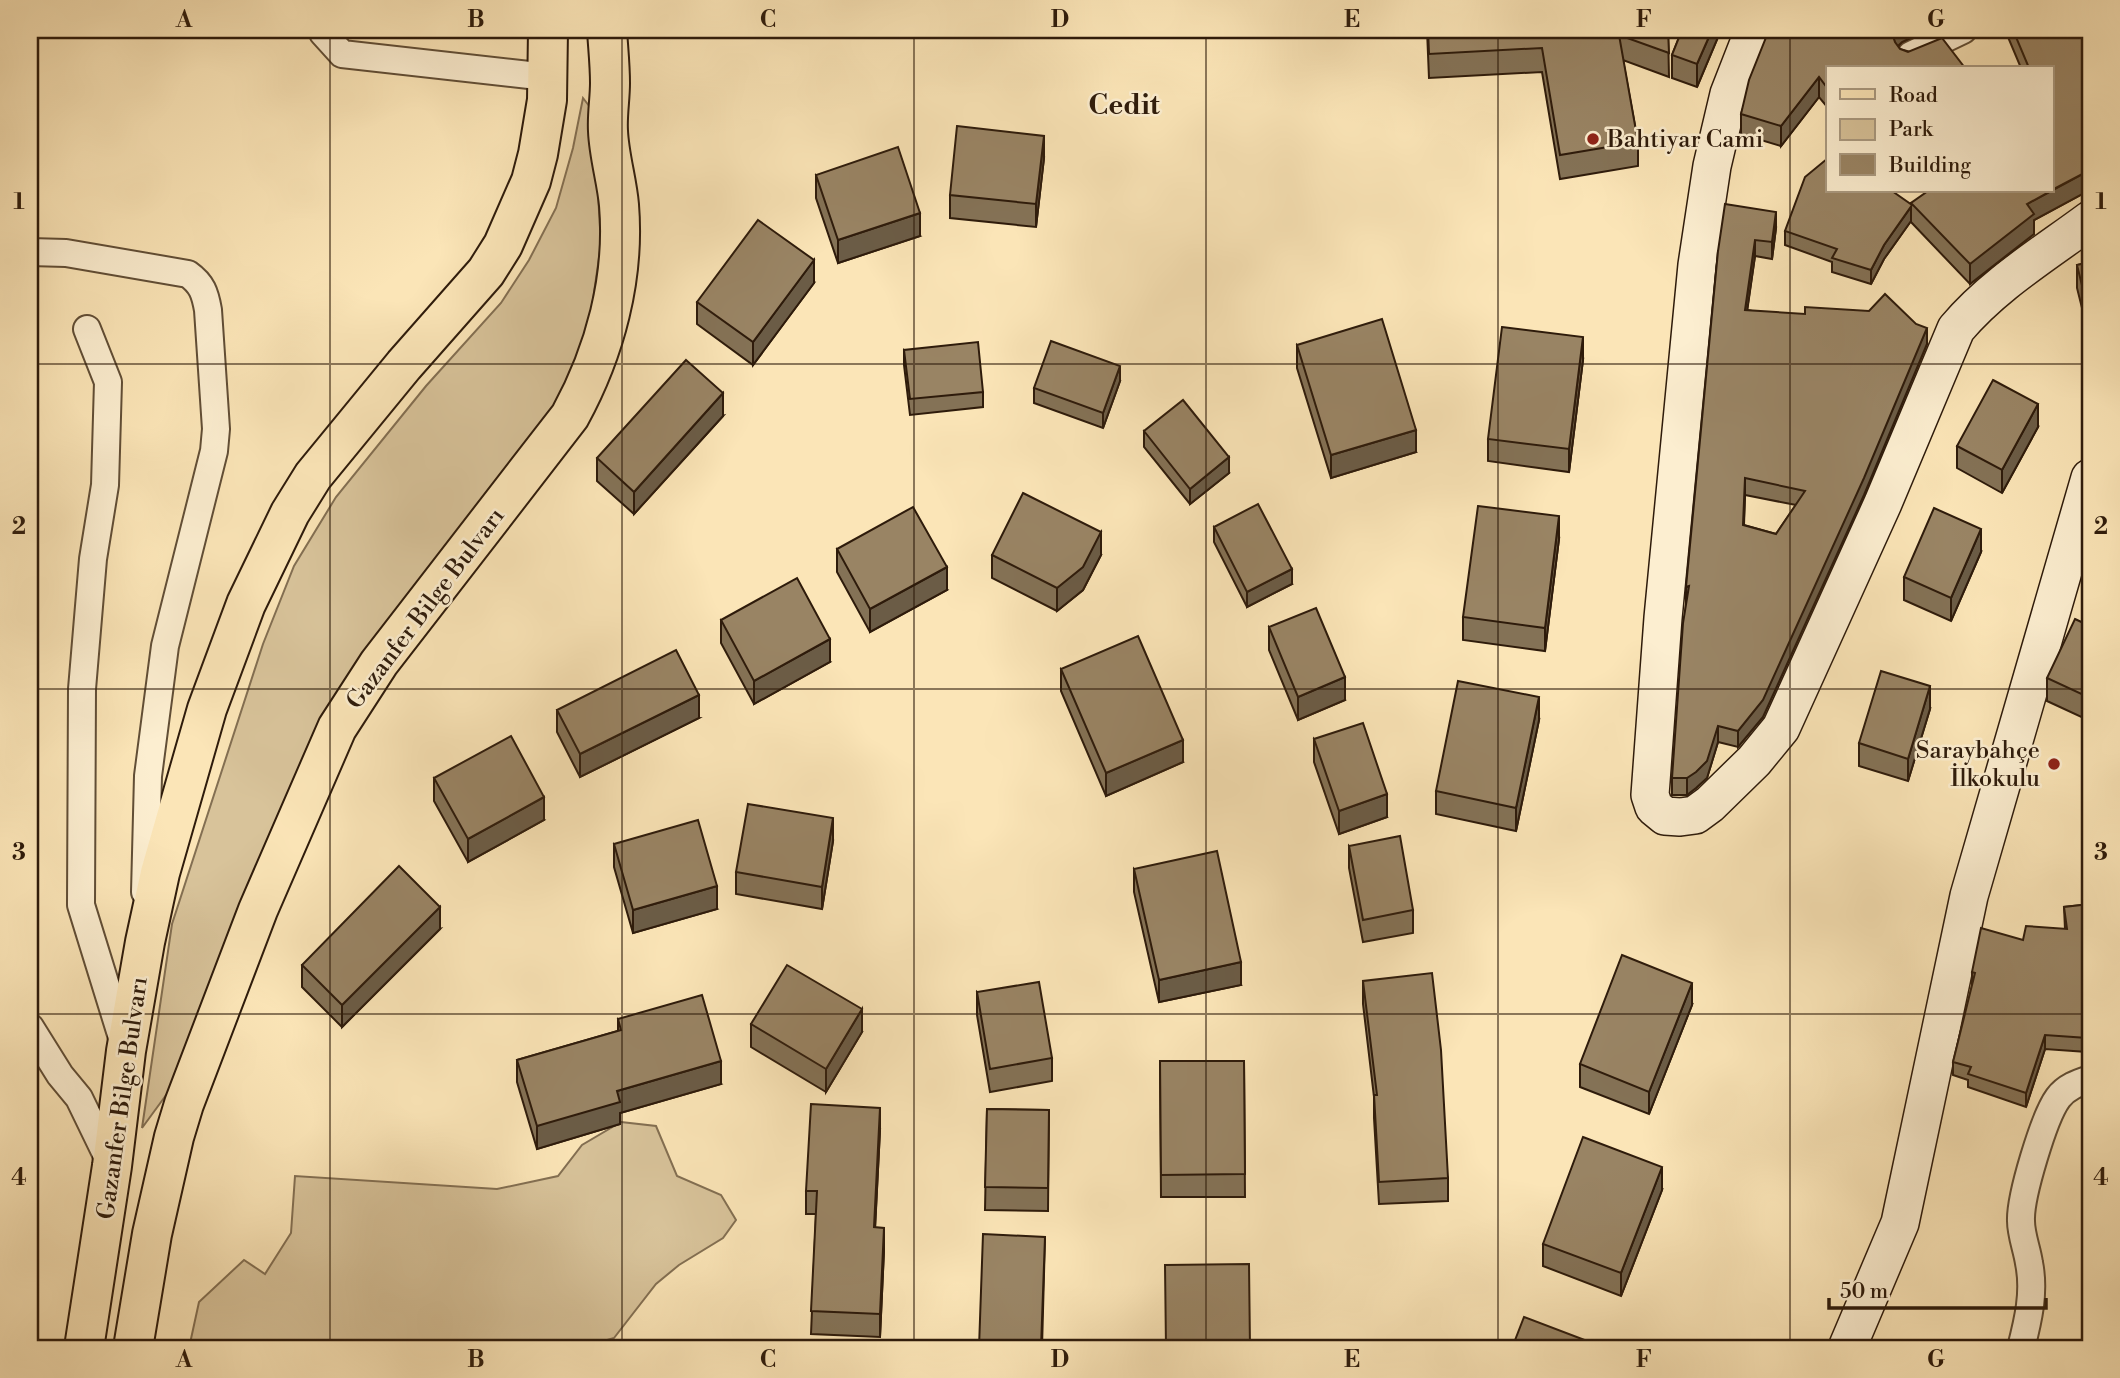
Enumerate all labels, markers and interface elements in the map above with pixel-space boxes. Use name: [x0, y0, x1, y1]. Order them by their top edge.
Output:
text: A: [175, 6, 193, 34]
text: B: [467, 6, 485, 34]
text: C: [760, 6, 776, 34]
text: D: [1051, 6, 1069, 34]
text: E: [1344, 6, 1360, 34]
text: F: [1636, 6, 1652, 34]
text: G: [1927, 6, 1945, 34]
legend: [1826, 66, 2054, 192]
text: Road: [1889, 83, 1938, 109]
district label: Cedit: [1088, 88, 1161, 123]
text: Park: [1889, 117, 1934, 143]
place label: Bahtiyar Cami: [1606, 125, 1763, 155]
marker: Bahtiyar Cami: [1585, 131, 1601, 147]
text: Building: [1888, 153, 1971, 179]
text: 1: [13, 188, 25, 216]
text: 1: [2095, 188, 2107, 216]
street label: Gazanfer Bilge Bulvarı: [340, 502, 511, 715]
text: 2: [12, 513, 26, 541]
text: 2: [2094, 513, 2108, 541]
place label: Saraybahçe İlkokulu: [1916, 736, 2040, 794]
marker: Saraybahçe İlkokulu: [2046, 756, 2062, 772]
text: 3: [12, 839, 26, 867]
text: 3: [2094, 839, 2108, 867]
street label: Gazanfer Bilge Bulvarı: [91, 975, 155, 1221]
text: 4: [11, 1164, 27, 1192]
text: 4: [2093, 1164, 2109, 1192]
scale bar: [1829, 1266, 2046, 1310]
text: 50 m: [1840, 1279, 1888, 1305]
text: A: [175, 1346, 193, 1374]
text: B: [467, 1346, 485, 1374]
text: C: [760, 1346, 776, 1374]
text: D: [1051, 1346, 1069, 1374]
text: E: [1344, 1346, 1360, 1374]
text: F: [1636, 1346, 1652, 1374]
text: G: [1927, 1346, 1945, 1374]

